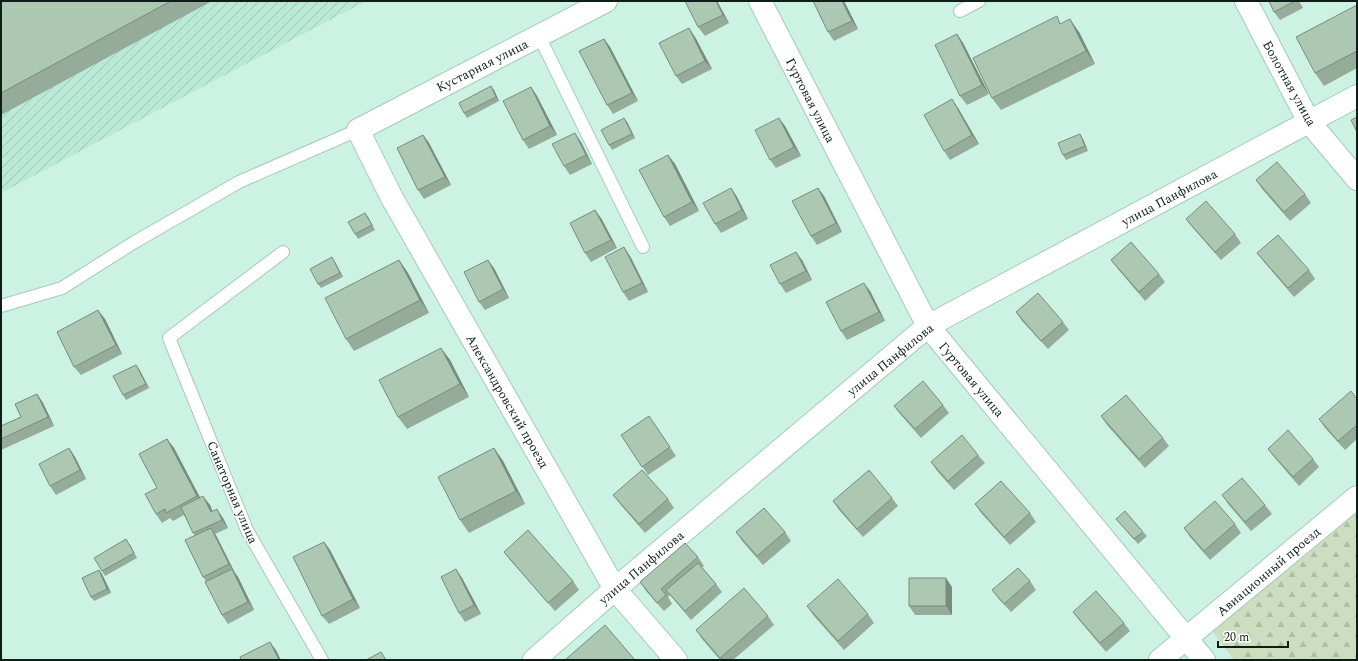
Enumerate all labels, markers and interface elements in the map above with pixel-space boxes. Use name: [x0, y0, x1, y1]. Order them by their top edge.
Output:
street label: Кустарная улица: [433, 34, 532, 98]
street label: Болотная улица: [1257, 37, 1321, 131]
street label: Гуртовая улица: [780, 54, 840, 147]
street label: улица Панфилова: [1117, 164, 1222, 232]
street label: улица Панфилова: [842, 318, 939, 402]
street label: Александровский проезд: [461, 331, 554, 472]
street label: Гуртовая улица: [934, 338, 1009, 422]
street label: Санаторная улица: [201, 438, 263, 547]
street label: Авиационный проезд: [1212, 522, 1325, 621]
street label: улица Панфилова: [594, 526, 689, 610]
scale bar: [1218, 623, 1288, 649]
text: 20 m: [1224, 628, 1249, 647]

